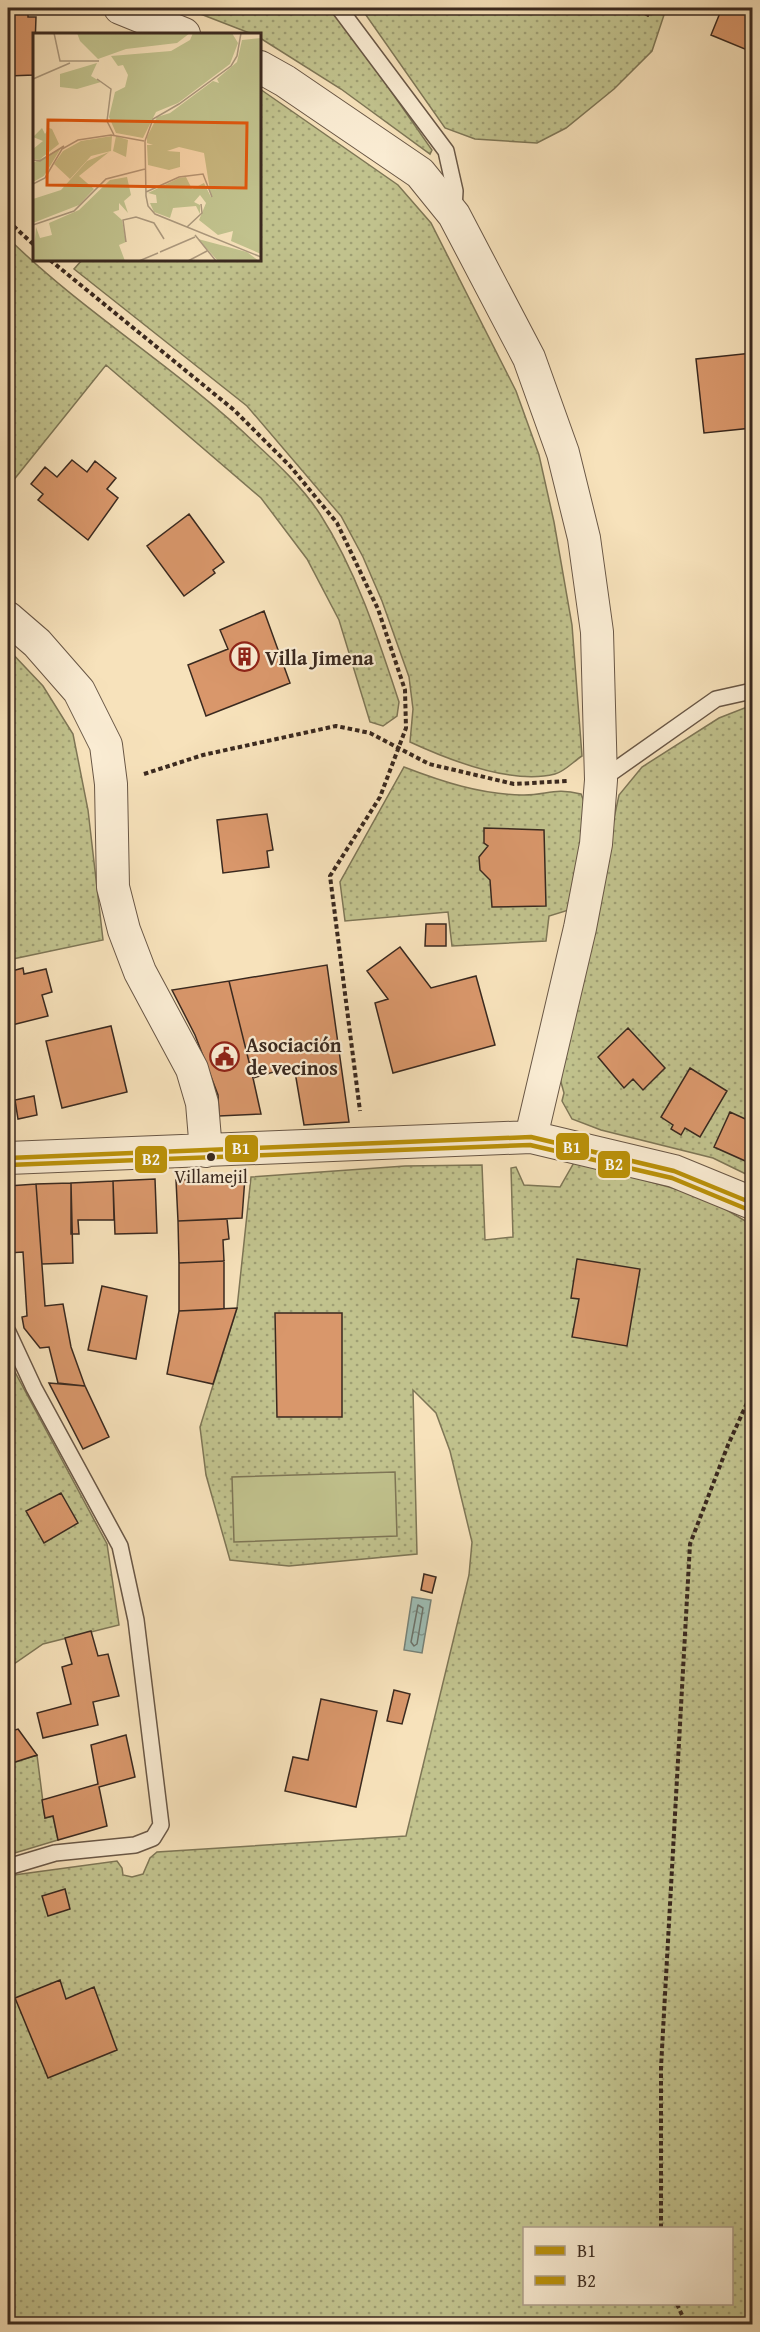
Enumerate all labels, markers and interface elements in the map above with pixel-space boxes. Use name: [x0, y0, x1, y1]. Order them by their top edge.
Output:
inset map: [33, 33, 261, 261]
building icon: Villa Jimena: [228, 641, 260, 673]
place label: Villa Jimena: [265, 643, 375, 672]
place label: Asociación de vecinos: [246, 1030, 342, 1082]
public building icon: Asociación de vecinos: [209, 1040, 241, 1072]
line badge: B1: [555, 1132, 590, 1161]
line badge: B1: [224, 1134, 259, 1163]
text: B1: [563, 1135, 581, 1159]
text: B1: [232, 1136, 250, 1160]
line badge: B2: [134, 1145, 168, 1174]
text: B2: [142, 1147, 160, 1171]
line badge: B2: [597, 1150, 631, 1179]
marker: Villamejil: [205, 1151, 217, 1163]
text: B2: [605, 1152, 623, 1176]
place label: Villamejil: [174, 1163, 248, 1190]
legend: [523, 2227, 733, 2305]
text: B1: [577, 2237, 596, 2264]
text: B2: [577, 2267, 596, 2294]

